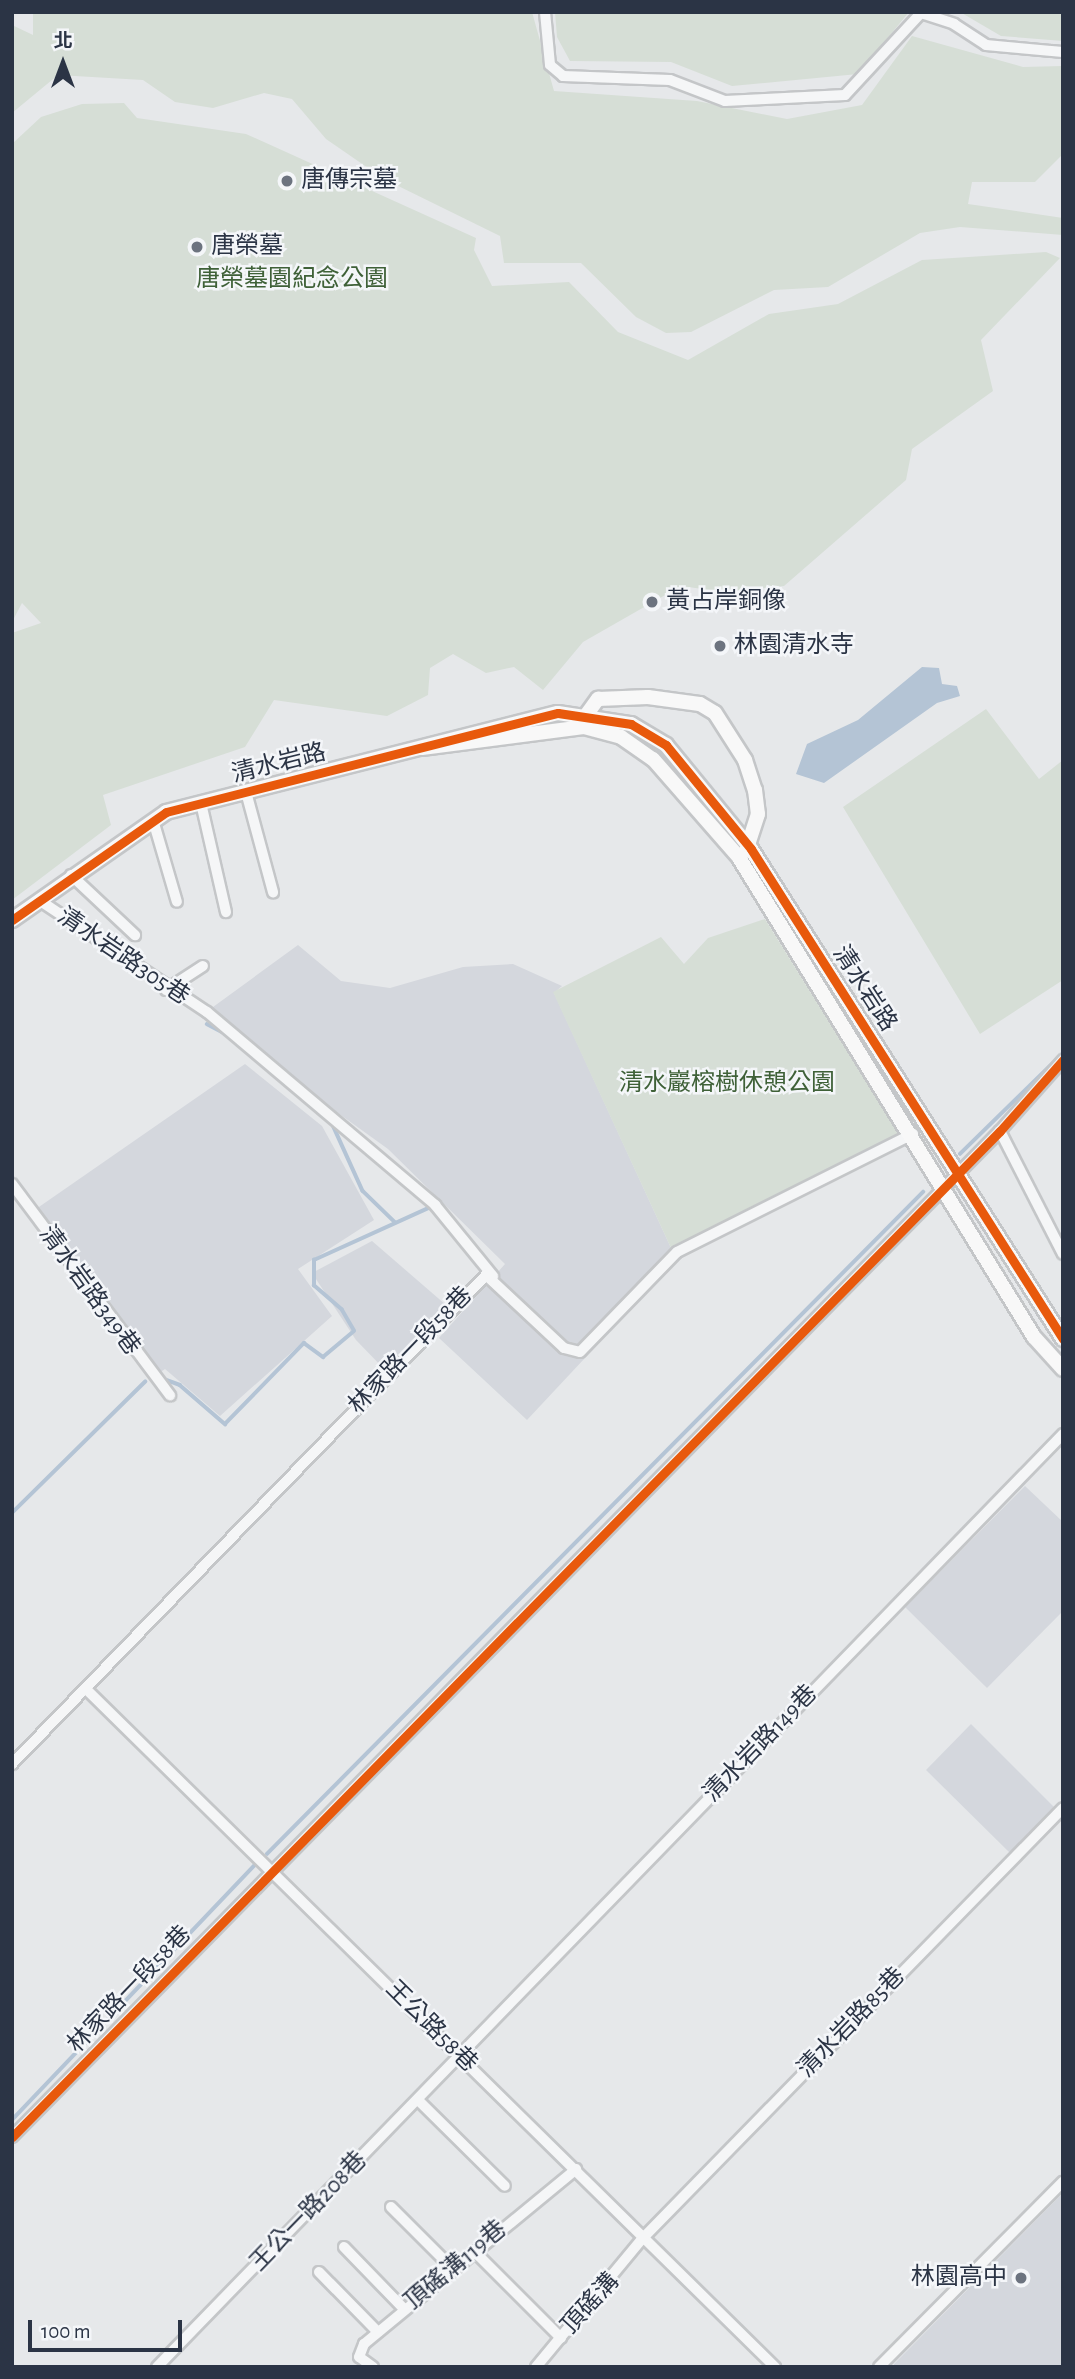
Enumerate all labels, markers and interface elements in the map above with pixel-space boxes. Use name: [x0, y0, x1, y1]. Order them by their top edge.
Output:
north arrow: [28, 28, 98, 98]
text: 北: [53, 32, 73, 51]
place label: 唐傳宗墓: [301, 167, 397, 195]
marker: 唐傳宗墓: [279, 173, 295, 189]
place label: 唐榮墓: [211, 233, 283, 261]
marker: 唐榮墓: [189, 239, 205, 255]
park label: 唐榮墓園紀念公園: [196, 266, 388, 294]
place label: 黃占岸銅像: [666, 588, 786, 616]
marker: 黃占岸銅像: [644, 594, 660, 610]
place label: 林園清水寺: [734, 632, 854, 660]
marker: 林園清水寺: [712, 638, 728, 654]
street label: 清水岩路: [229, 738, 329, 790]
street label: 清水岩路305巷: [52, 902, 194, 1012]
street label: 清水岩路: [826, 941, 902, 1037]
park label: 清水巖榕樹休憩公園: [619, 1070, 835, 1098]
street label: 清水岩路349巷: [32, 1221, 146, 1361]
street label: 林家路一段58巷: [343, 1282, 479, 1420]
street label: 清水岩路149巷: [698, 1680, 824, 1808]
street label: 林家路一段58巷: [62, 1921, 198, 2059]
street label: 清水岩路85巷: [793, 1962, 911, 2084]
street label: 王公路58巷: [379, 1975, 483, 2079]
street label: 王公一路208巷: [245, 2146, 373, 2278]
street label: 頂磘溝119巷: [399, 2215, 513, 2317]
place label: 林園高中: [911, 2264, 1007, 2292]
street label: 頂磘溝: [556, 2268, 626, 2340]
marker: 林園高中: [1013, 2270, 1029, 2286]
scale bar: [32, 2306, 186, 2350]
text: 100 m: [41, 2321, 91, 2342]

